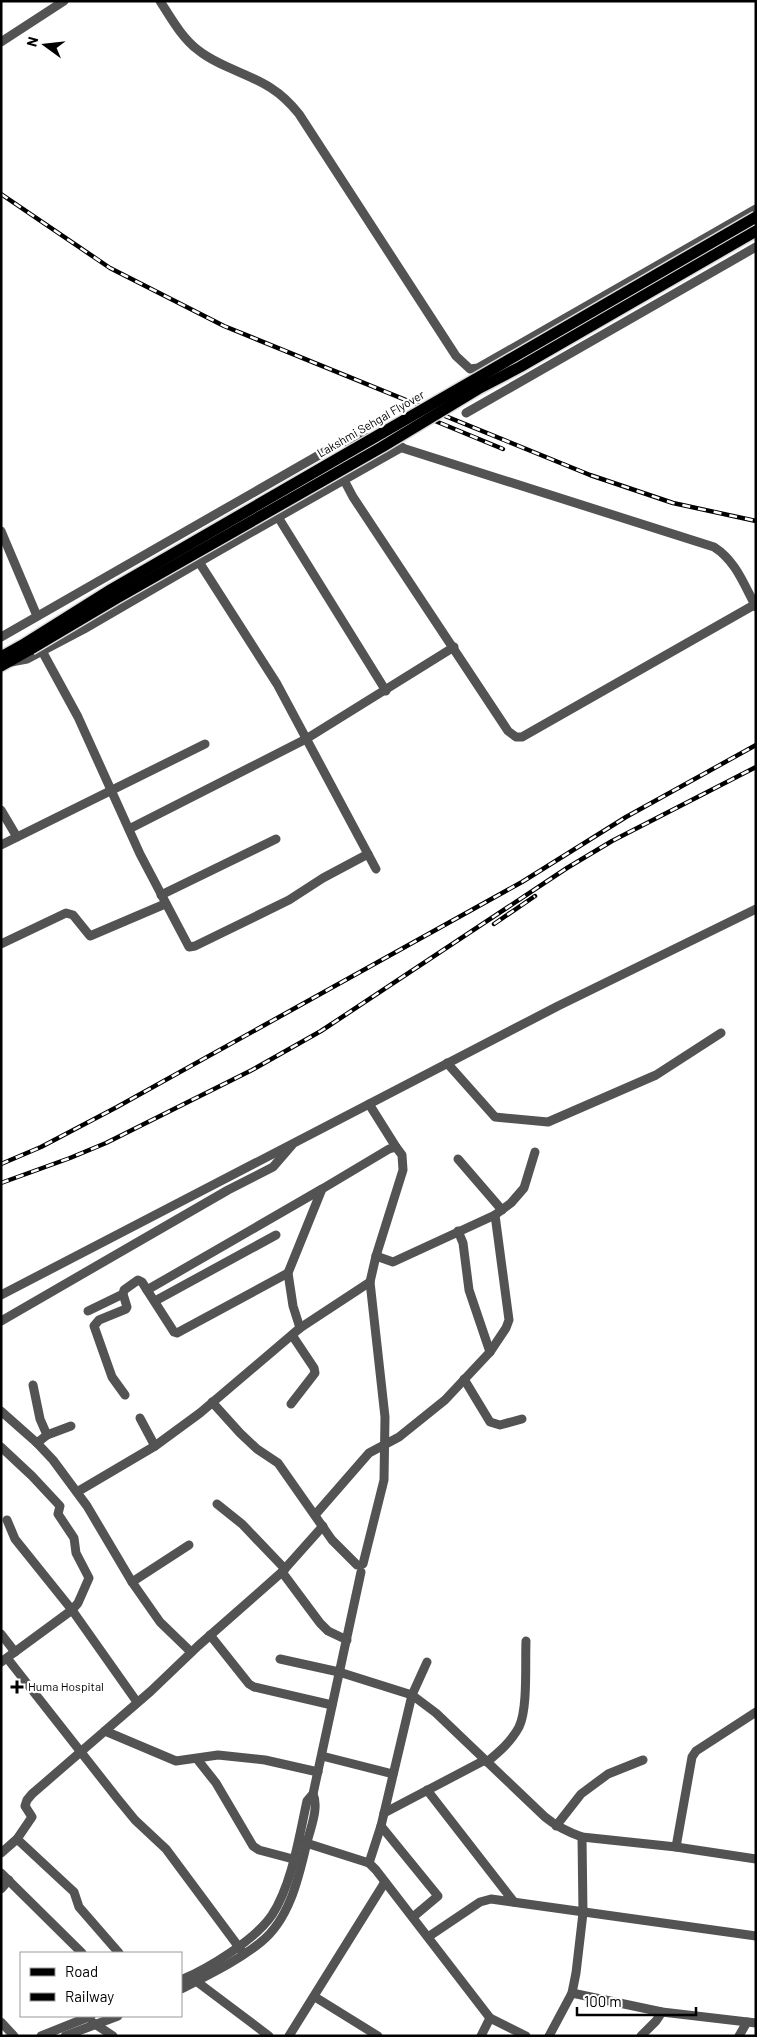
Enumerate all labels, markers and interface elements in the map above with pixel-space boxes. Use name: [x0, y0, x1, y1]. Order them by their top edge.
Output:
north arrow: [20, 20, 70, 70]
text: N: [23, 35, 41, 48]
street label: Lakshmi Sehgal Flyover: [314, 386, 427, 460]
place label: Huma Hospital: [28, 1679, 104, 1693]
marker: Huma Hospital: [10, 1680, 24, 1694]
legend: [20, 1952, 182, 2017]
text: Road: [65, 1962, 98, 1980]
scale bar: [577, 1984, 696, 2016]
text: Railway: [65, 1987, 114, 2005]
text: 100 m: [584, 1992, 622, 2010]

